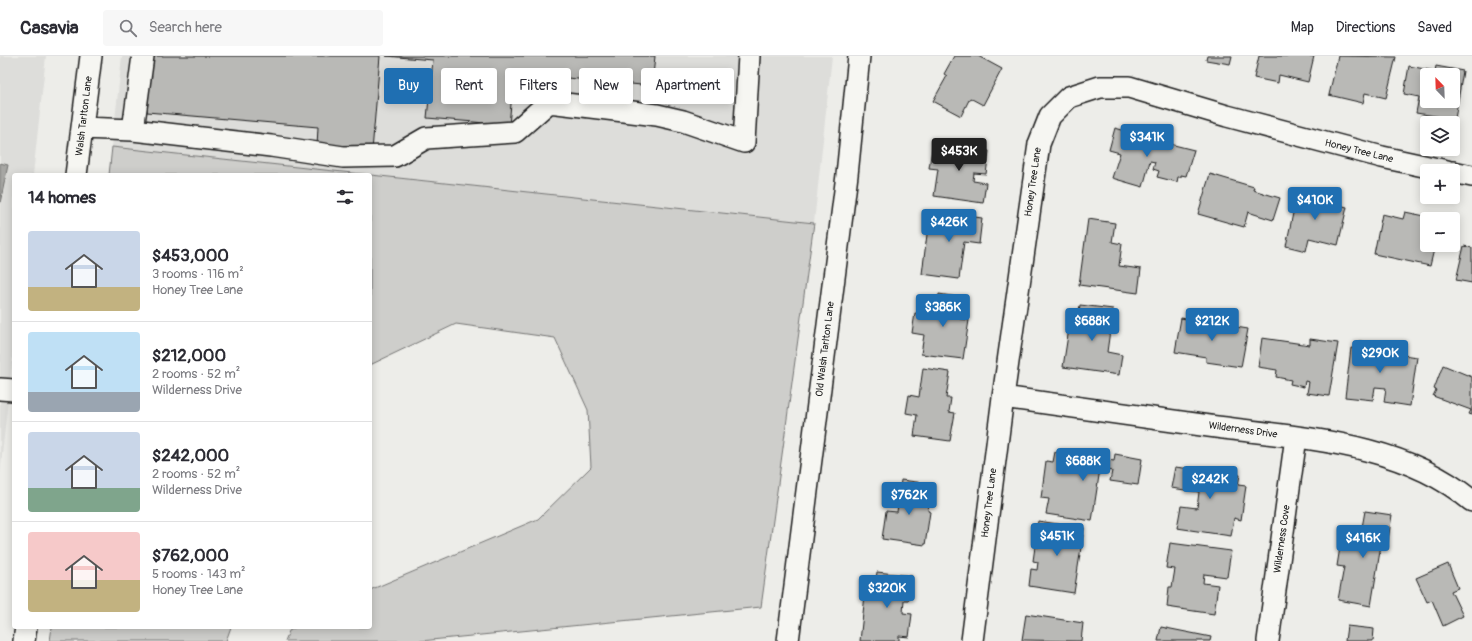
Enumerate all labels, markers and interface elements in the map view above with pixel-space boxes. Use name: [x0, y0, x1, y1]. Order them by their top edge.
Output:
search box: [103, 10, 383, 46]
text: Casavia: [20, 16, 79, 40]
icon: search: [117, 17, 139, 39]
text: Search here: [149, 18, 222, 37]
text: Map: [1291, 19, 1314, 36]
text: Directions: [1336, 19, 1395, 36]
text: Saved: [1417, 19, 1452, 36]
chip: Buy: [384, 68, 433, 104]
chip: Rent: [441, 68, 497, 104]
chip: Filters: [505, 68, 571, 104]
chip: New: [579, 68, 633, 104]
chip: Apartment: [641, 68, 734, 104]
north arrow: [1420, 68, 1460, 108]
map controls: [1420, 68, 1460, 252]
street label: Walsh Tarlton Lane: [73, 75, 95, 157]
button: layers: [1420, 116, 1460, 156]
pin: $341K: [1119, 124, 1175, 158]
text: $341K: [1130, 129, 1164, 145]
street label: Honey Tree Lane: [1324, 137, 1394, 165]
pin: $453K: [931, 138, 987, 172]
text: $453K: [941, 143, 977, 159]
street label: Honey Tree Lane: [1022, 147, 1044, 217]
button: +: [1420, 164, 1460, 204]
icon: filters: [334, 186, 356, 208]
text: 14 homes: [28, 187, 96, 208]
pin: $410K: [1287, 187, 1343, 221]
text: $410K: [1297, 192, 1333, 208]
pin: $426K: [921, 209, 977, 243]
button: −: [1420, 212, 1460, 252]
text: $426K: [930, 214, 968, 230]
text: $453,000: [152, 245, 229, 266]
icon: home: [60, 247, 108, 295]
text: 3 rooms · 116 m²: [152, 266, 244, 282]
text: Honey Tree Lane: [152, 282, 243, 298]
pin: $386K: [915, 294, 971, 328]
text: $386K: [925, 299, 961, 315]
street label: Old Walsh Tarlton Lane: [813, 301, 837, 397]
pin: $688K: [1064, 308, 1120, 342]
pin: $212K: [1184, 308, 1240, 342]
text: $688K: [1074, 313, 1110, 329]
text: $212K: [1195, 313, 1229, 329]
pin: $290K: [1352, 340, 1408, 374]
text: $212,000: [152, 345, 226, 366]
text: $290K: [1361, 345, 1399, 361]
icon: home: [60, 348, 108, 396]
text: 2 rooms · 52 m²: [152, 366, 240, 382]
text: Wilderness Drive: [152, 382, 242, 398]
street label: Wilderness Drive: [1208, 419, 1278, 441]
text: $242,000: [152, 445, 229, 466]
icon: home: [60, 448, 108, 496]
pin: $688K: [1055, 448, 1111, 482]
text: $688K: [1065, 453, 1101, 469]
text: 2 rooms · 52 m²: [152, 466, 240, 482]
pin: $242K: [1182, 466, 1238, 500]
street label: Honey Tree Lane: [979, 468, 999, 538]
text: $242K: [1192, 471, 1228, 487]
text: Wilderness Drive: [152, 482, 242, 498]
pin: $762K: [881, 482, 937, 516]
text: $762K: [891, 487, 927, 503]
street label: Wilderness Cove: [1271, 504, 1293, 574]
pin: $451K: [1029, 523, 1085, 557]
pin: $416K: [1335, 525, 1391, 559]
text: $451K: [1040, 528, 1074, 544]
text: $416K: [1345, 530, 1381, 546]
text: $762,000: [152, 545, 229, 566]
icon: home: [60, 548, 108, 596]
text: 5 rooms · 143 m²: [152, 566, 246, 582]
pin: $320K: [859, 575, 915, 609]
text: $320K: [868, 580, 906, 596]
text: Honey Tree Lane: [152, 582, 243, 598]

